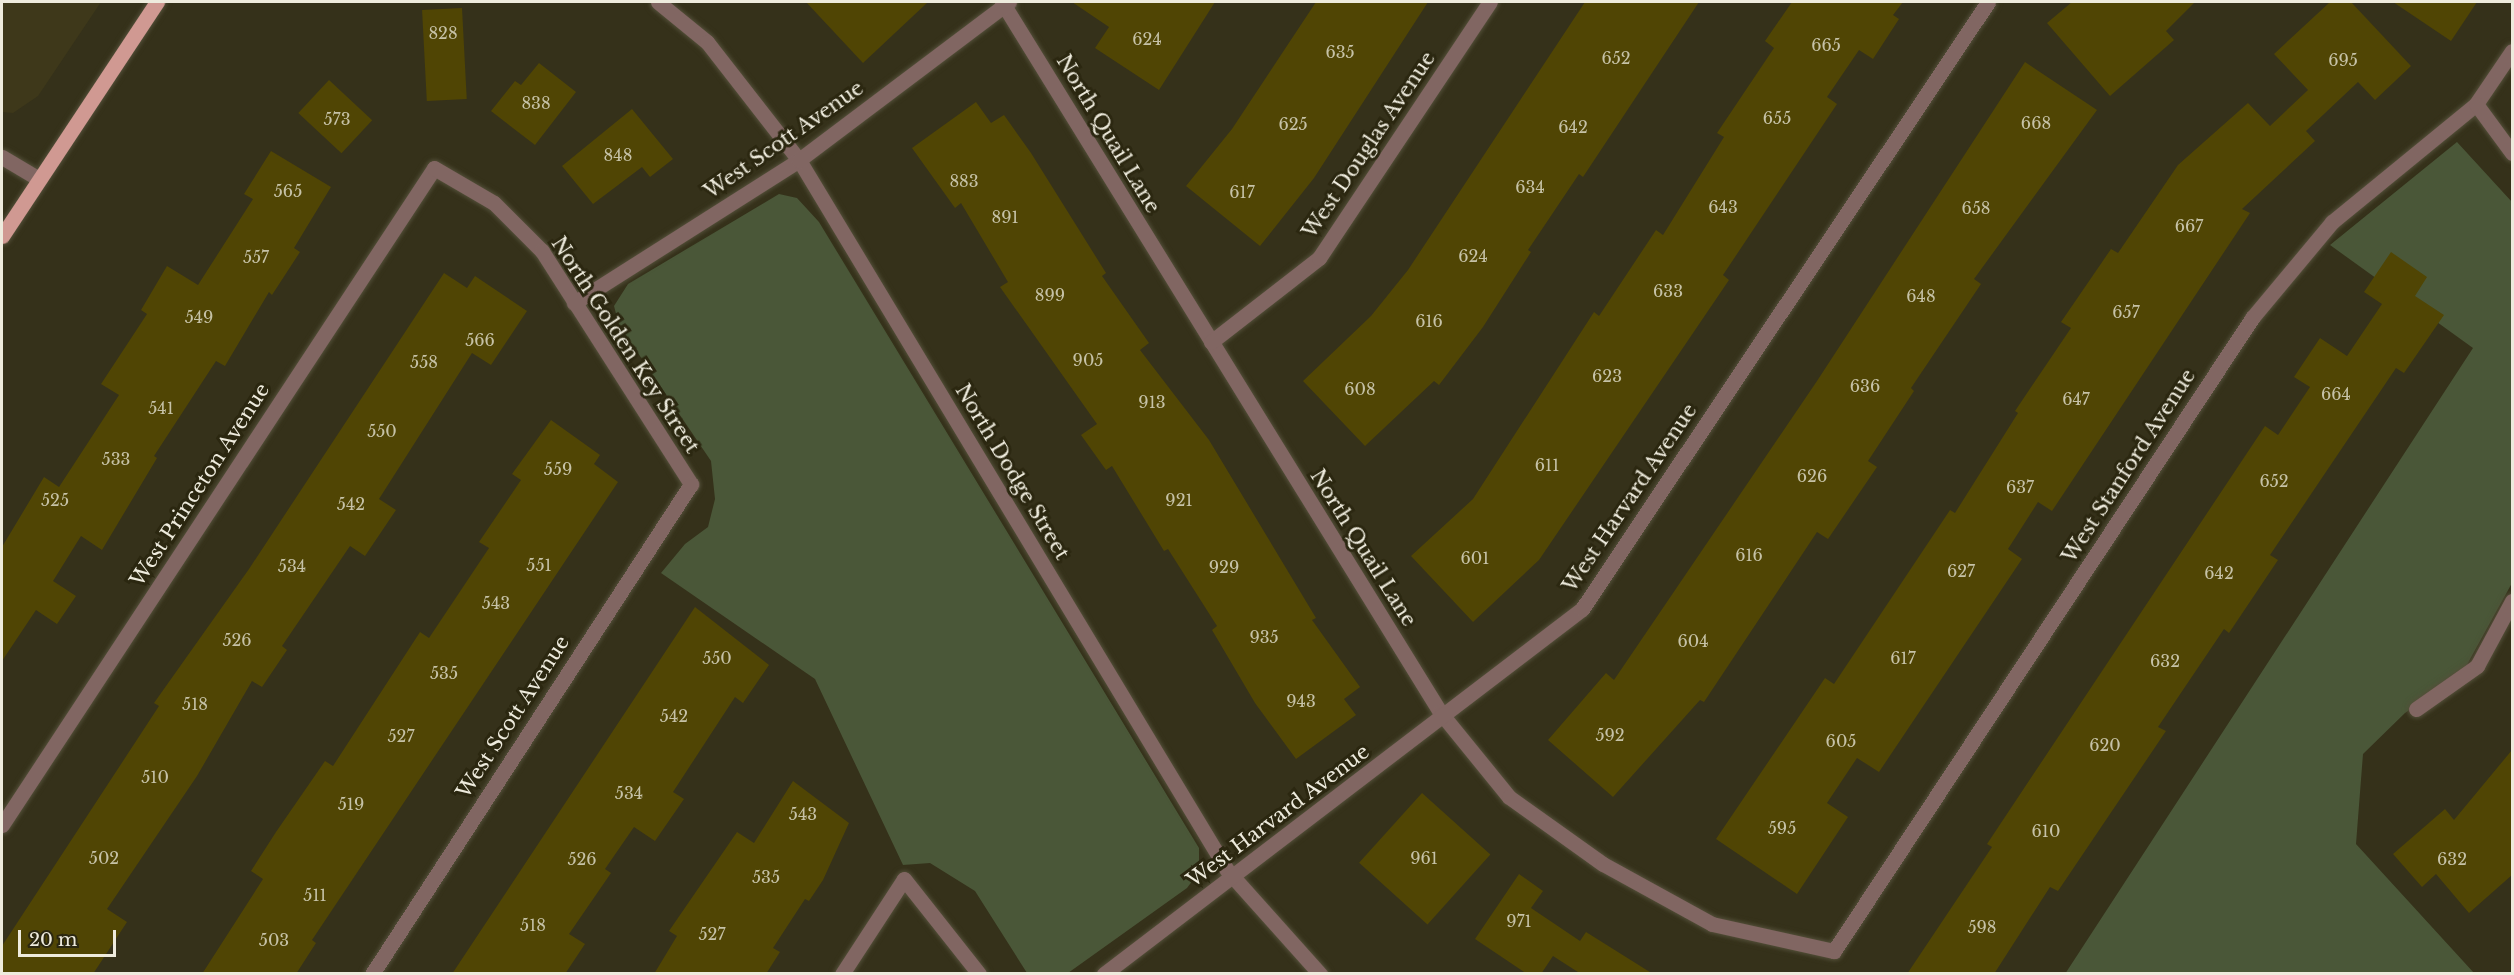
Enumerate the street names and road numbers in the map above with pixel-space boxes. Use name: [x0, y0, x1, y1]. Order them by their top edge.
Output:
street label: West Douglas Avenue: [1297, 47, 1441, 243]
street label: North Quail Lane: [1051, 50, 1165, 218]
street label: West Scott Avenue: [699, 76, 869, 204]
street label: North Golden Key Street: [546, 232, 704, 458]
street label: West Stanford Avenue: [2057, 364, 2201, 568]
street label: West Princeton Avenue: [125, 379, 275, 591]
street label: North Dodge Street: [950, 380, 1074, 564]
street label: West Harvard Avenue: [1558, 399, 1702, 597]
street label: North Quail Lane: [1305, 465, 1421, 631]
street label: West Scott Avenue: [451, 631, 575, 803]
street label: West Harvard Avenue: [1182, 739, 1374, 893]

